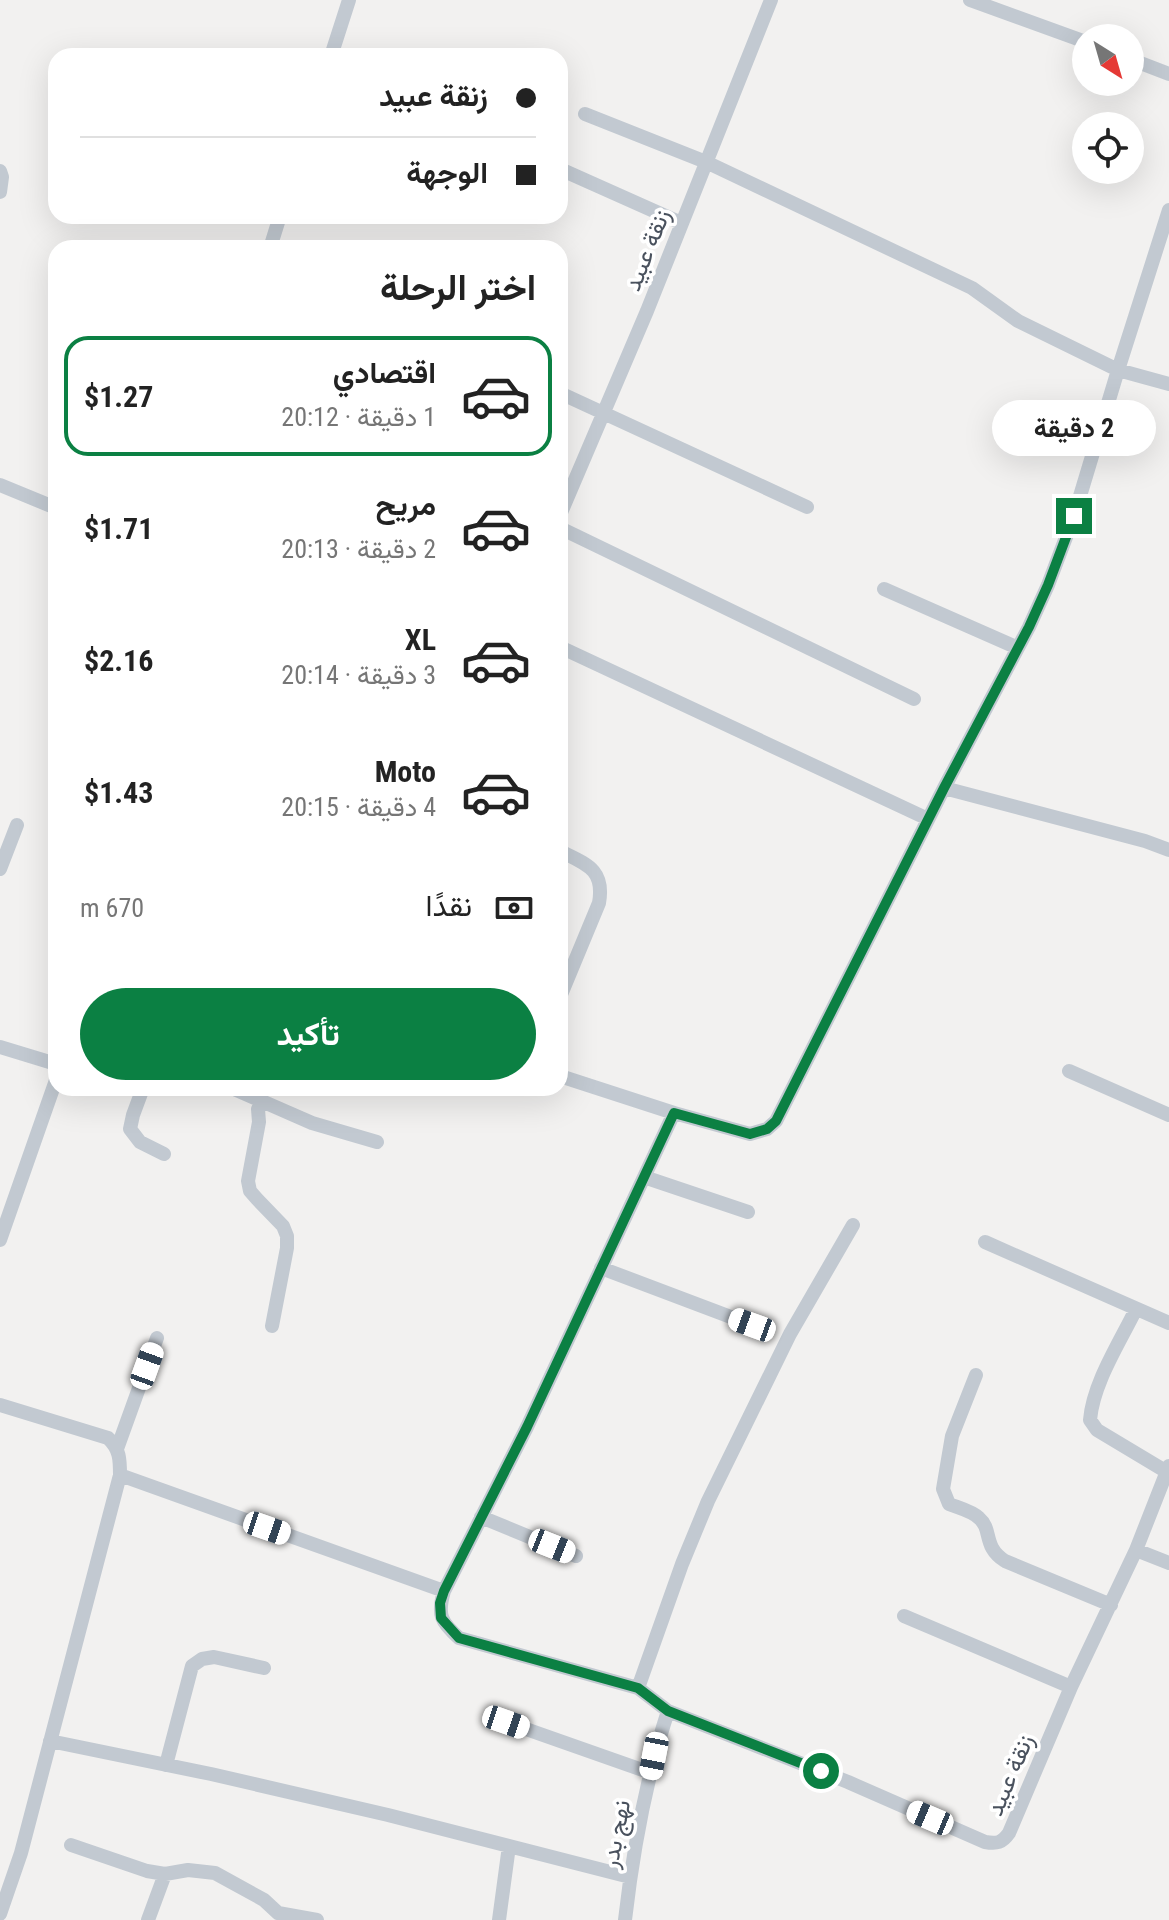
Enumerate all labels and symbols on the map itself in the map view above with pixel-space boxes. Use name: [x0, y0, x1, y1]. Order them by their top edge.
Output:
north arrow: [1072, 24, 1144, 96]
street label: زنقة عبيد: [618, 205, 677, 295]
callout: 2 دقيقة: [992, 400, 1156, 456]
route end: [1056, 498, 1092, 534]
car: [725, 1306, 779, 1344]
car: [128, 1339, 166, 1393]
car: [240, 1509, 294, 1547]
car: [525, 1526, 579, 1566]
car: [479, 1703, 533, 1741]
car: [638, 1730, 670, 1782]
street label: زنقة عبيد: [980, 1730, 1041, 1820]
route start: [803, 1753, 839, 1789]
street label: نهج بدر: [595, 1798, 639, 1872]
car: [903, 1798, 957, 1838]

